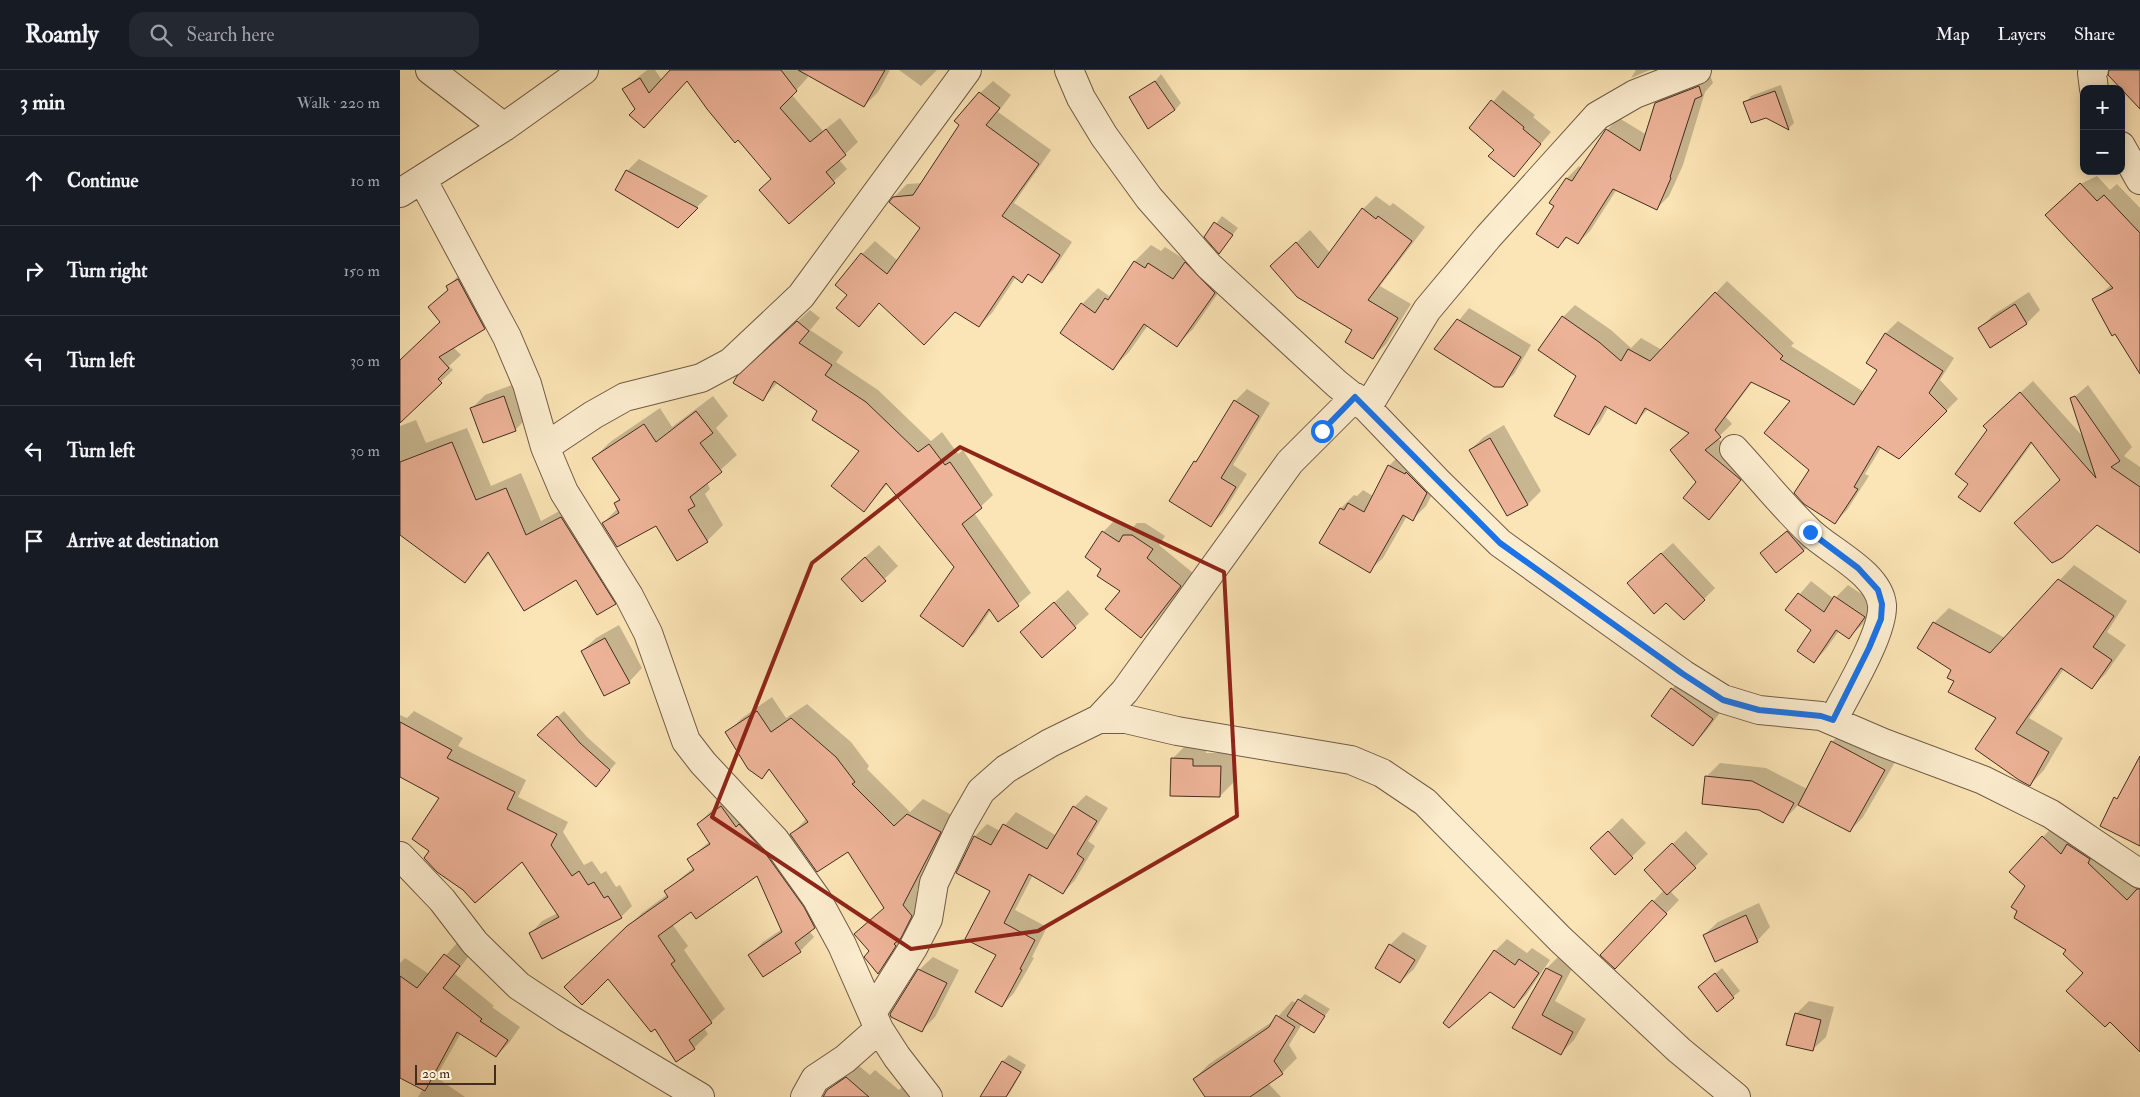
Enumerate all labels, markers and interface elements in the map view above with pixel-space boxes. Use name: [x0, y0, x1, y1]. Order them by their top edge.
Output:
search box: [129, 12, 479, 57]
text: Roamly: [25, 19, 99, 50]
icon: search: [147, 21, 175, 49]
text: Search here: [187, 23, 274, 47]
text: Map: [1936, 23, 1970, 46]
text: Layers: [1998, 23, 2046, 46]
text: Share: [2074, 23, 2115, 46]
map controls: [2080, 85, 2125, 175]
button: +: [2080, 85, 2125, 130]
text: 3 min: [20, 89, 65, 116]
text: Walk · 220 m: [297, 93, 380, 113]
button: −: [2080, 130, 2125, 175]
icon: ahead: [20, 167, 48, 195]
text: Continue: [67, 169, 138, 193]
text: 10 m: [350, 171, 380, 191]
icon: right: [20, 257, 48, 285]
text: Turn right: [67, 259, 147, 283]
text: 150 m: [343, 261, 380, 281]
icon: left: [20, 347, 48, 375]
text: Turn left: [67, 349, 135, 373]
text: 30 m: [350, 351, 380, 371]
route start: [1311, 420, 1334, 443]
icon: left: [20, 437, 48, 465]
text: Turn left: [67, 439, 135, 463]
text: 30 m: [350, 441, 380, 461]
route end: [1799, 521, 1822, 544]
icon: arrive: [20, 527, 48, 555]
text: Arrive at destination: [67, 529, 219, 553]
scale bar: [415, 1062, 496, 1085]
text: 20 m: [422, 1065, 450, 1082]

